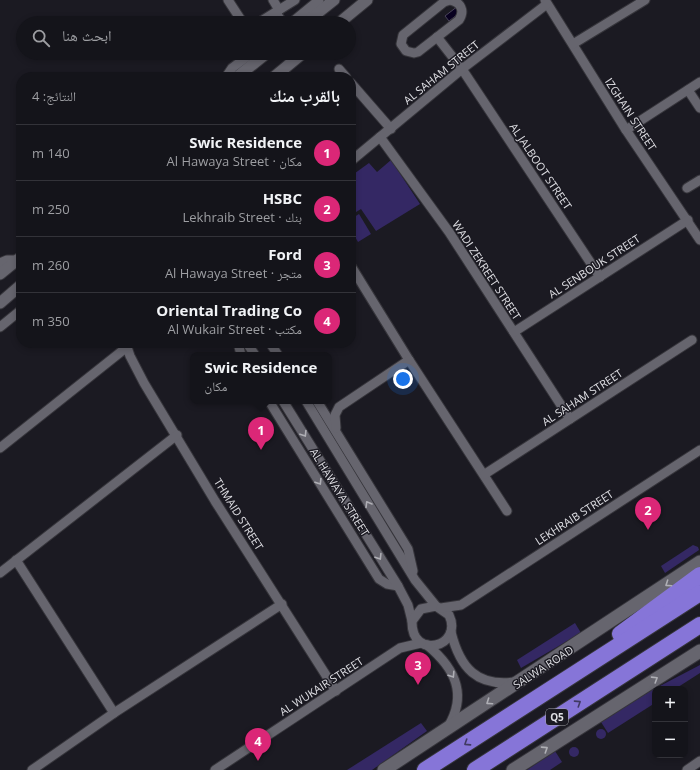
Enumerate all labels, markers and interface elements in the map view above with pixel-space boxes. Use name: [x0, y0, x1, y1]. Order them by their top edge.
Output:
search box: [16, 16, 356, 60]
text: ابحث هنا: [62, 25, 112, 45]
icon: search: [30, 27, 52, 49]
street label: AL SAHAM STREET: [400, 37, 482, 107]
street label: IZGHAIN STREET: [602, 75, 660, 153]
text: بالقرب منك: [269, 84, 340, 107]
text: النتائج: 4: [32, 87, 76, 105]
street label: AL JALBOOT STREET: [506, 120, 576, 212]
text: Swic Residence: [189, 132, 302, 152]
text: 140 m: [32, 144, 70, 162]
text: 1: [323, 144, 331, 162]
text: مكان · Al Hawaya Street: [167, 152, 302, 170]
text: HSBC: [263, 188, 302, 208]
text: 250 m: [32, 200, 70, 218]
text: 2: [323, 200, 331, 218]
text: بنك · Lekhraib Street: [183, 208, 302, 226]
street label: WADI ZEKREET STREET: [449, 218, 525, 322]
street label: AL SENBOUK STREET: [545, 231, 643, 301]
text: Ford: [268, 244, 302, 264]
text: 260 m: [32, 256, 70, 274]
text: 3: [323, 256, 331, 274]
text: متجر · Al Hawaya Street: [165, 264, 302, 282]
text: Oriental Trading Co: [156, 300, 302, 320]
text: 350 m: [32, 312, 70, 330]
text: 4: [323, 312, 331, 330]
text: مكتب · Al Wukair Street: [167, 320, 302, 338]
popup: [190, 352, 332, 404]
text: Swic Residence: [205, 357, 317, 377]
street label: AL SAHAM STREET: [539, 365, 625, 429]
your location: [393, 369, 413, 389]
text: مكان: [205, 377, 227, 395]
pin: 1: [248, 417, 274, 450]
one-way arrow: [299, 430, 306, 437]
street label: AL HAWAYA STREET: [307, 445, 373, 539]
street label: THMAID STREET: [211, 475, 267, 553]
one-way arrow: [315, 478, 322, 485]
street label: LEKHRAIB STREET: [532, 486, 616, 548]
pin: 2: [635, 497, 661, 530]
one-way arrow: [366, 501, 373, 508]
one-way arrow: [375, 553, 382, 560]
one-way arrow: [665, 579, 672, 586]
street label: SALWA ROAD: [510, 642, 576, 692]
pin: 3: [405, 652, 431, 685]
street label: AL WUKAIR STREET: [276, 653, 366, 719]
one-way arrow: [447, 671, 454, 678]
one-way arrow: [651, 676, 658, 684]
map controls: [652, 686, 688, 758]
button: +: [652, 686, 688, 722]
one-way arrow: [486, 697, 493, 704]
one-way arrow: [574, 701, 581, 708]
road number: Q5: [546, 709, 568, 725]
button: −: [652, 722, 688, 758]
pin: 4: [245, 728, 271, 761]
one-way arrow: [464, 738, 471, 746]
one-way arrow: [541, 746, 548, 754]

